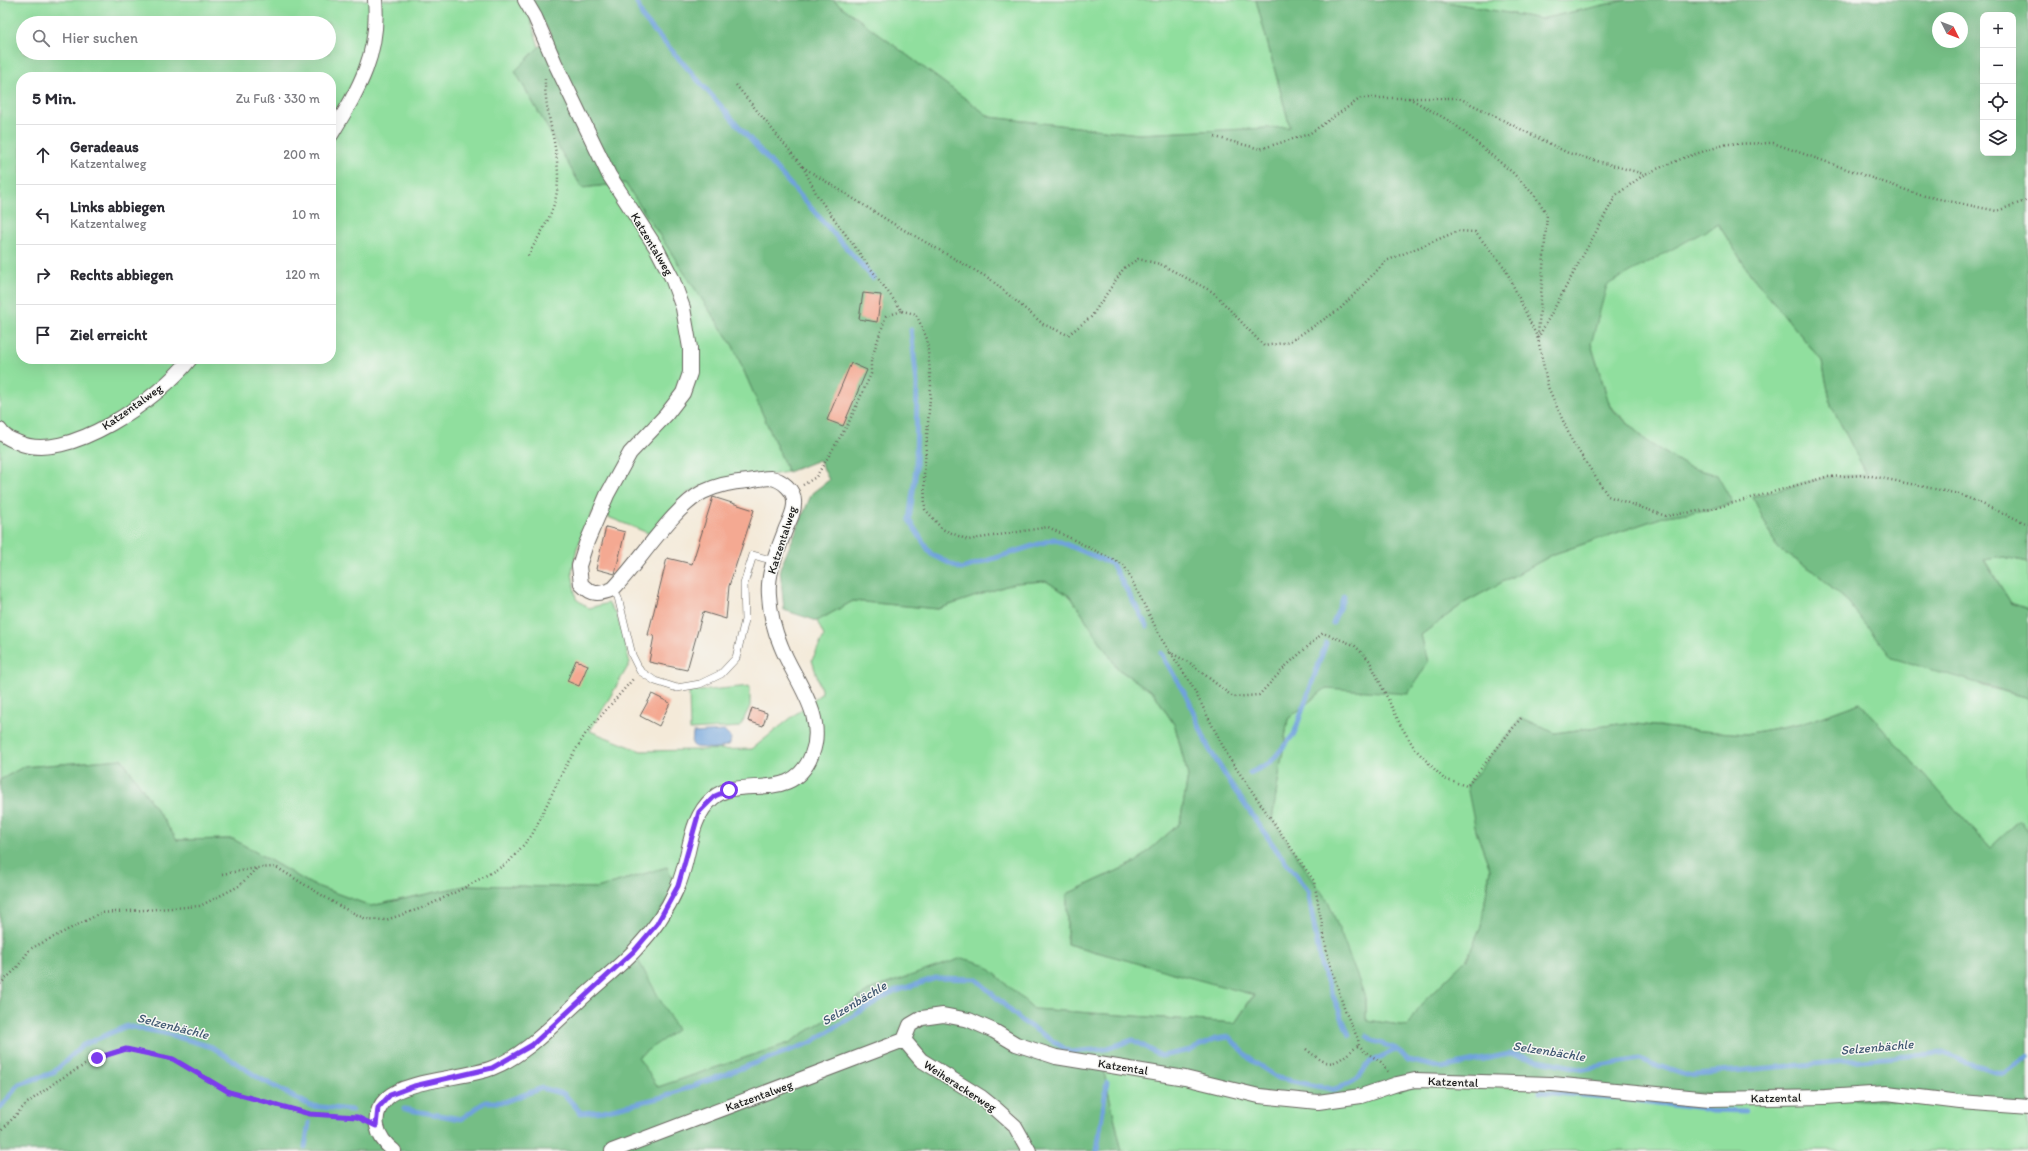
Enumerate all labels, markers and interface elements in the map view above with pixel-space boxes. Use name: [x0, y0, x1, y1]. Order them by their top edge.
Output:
north arrow: [1932, 12, 1968, 48]
map controls: [1980, 12, 2016, 156]
button: +: [1980, 12, 2016, 48]
search box: [16, 16, 336, 60]
icon: search: [30, 27, 52, 49]
text: Hier suchen: [62, 29, 138, 47]
button: −: [1980, 48, 2016, 84]
button: locate: [1980, 84, 2016, 120]
text: 5 Min.: [32, 88, 76, 108]
text: Zu Fuß · 330 m: [236, 91, 320, 106]
button: layers: [1980, 120, 2016, 156]
text: Geradeaus: [70, 138, 139, 156]
icon: ahead: [32, 144, 54, 166]
text: 200 m: [283, 147, 320, 162]
text: Katzentalweg: [70, 156, 146, 171]
text: Links abbiegen: [70, 198, 165, 216]
icon: left: [32, 204, 54, 226]
text: 10 m: [292, 207, 320, 222]
street label: Katzentalweg: [628, 210, 677, 279]
text: Katzentalweg: [70, 216, 146, 231]
icon: right: [32, 264, 54, 286]
text: Rechts abbiegen: [70, 266, 173, 284]
text: 120 m: [285, 267, 320, 282]
icon: arrive: [32, 324, 54, 346]
text: Ziel erreicht: [70, 326, 147, 344]
street label: Katzentalweg: [99, 381, 166, 433]
street label: Katzentalweg: [764, 504, 800, 576]
route start: [720, 781, 738, 799]
water label: Selzenbächle: [819, 977, 890, 1028]
water label: Selzenbächle: [136, 1010, 211, 1042]
water label: Selzenbächle: [1840, 1036, 1915, 1058]
water label: Selzenbächle: [1512, 1038, 1587, 1064]
route end: [88, 1049, 106, 1067]
street label: Katzental: [1097, 1056, 1150, 1078]
street label: Weiherackerweg: [921, 1057, 1000, 1115]
street label: Katzental: [1428, 1074, 1479, 1090]
street label: Katzentalweg: [723, 1077, 795, 1115]
street label: Katzental: [1751, 1091, 1802, 1105]

